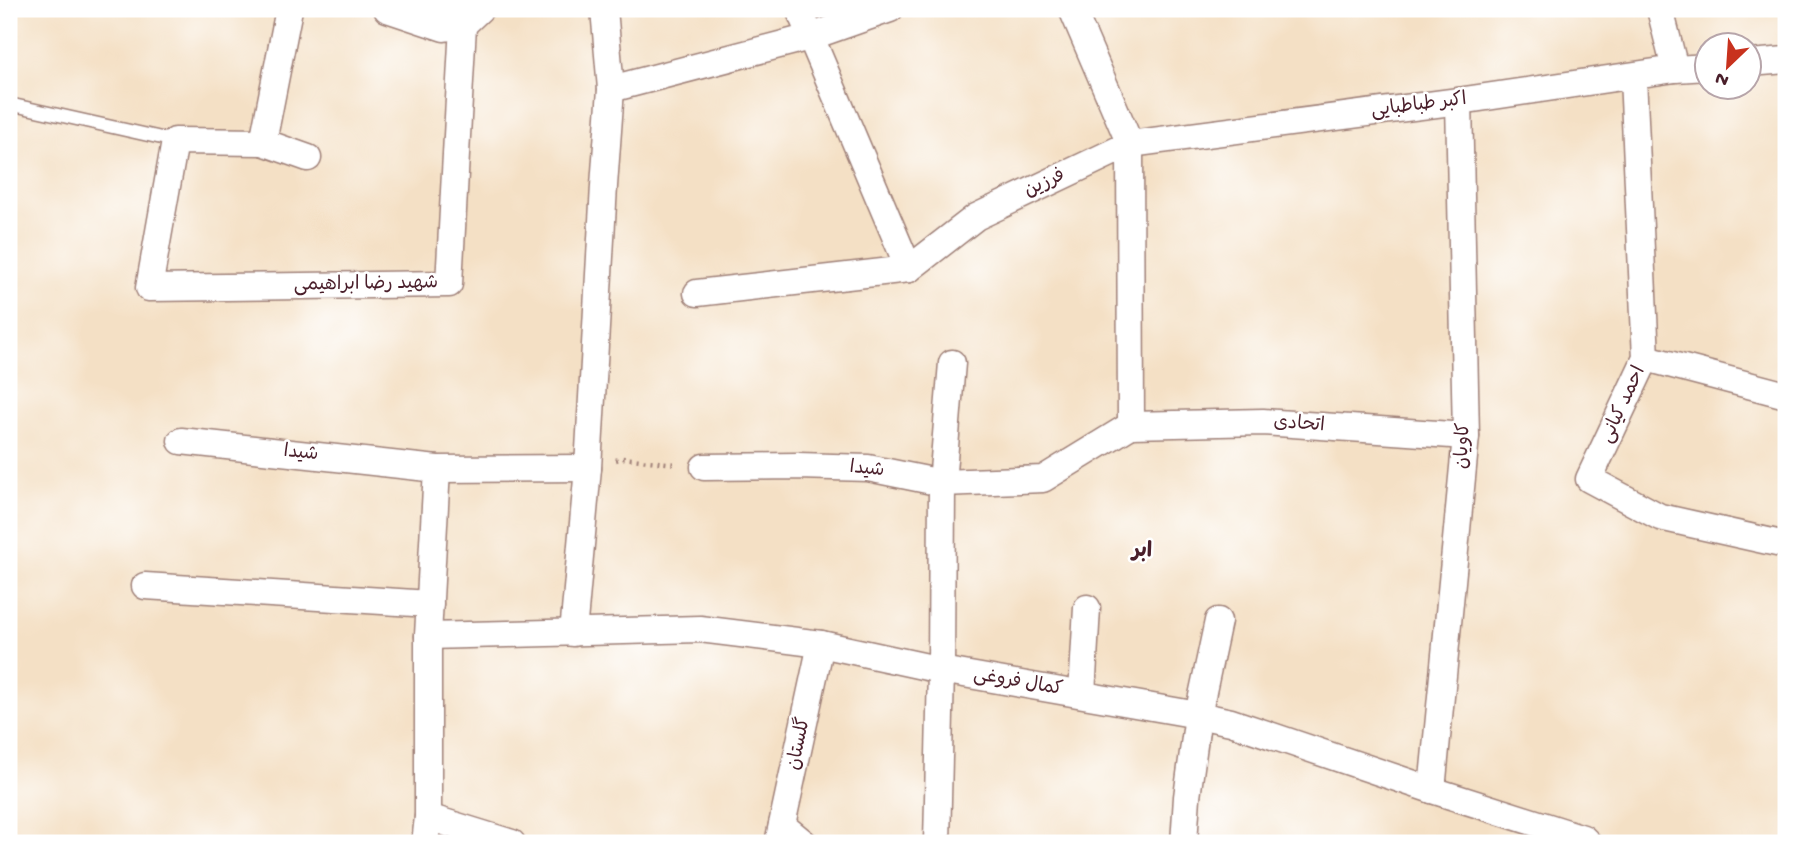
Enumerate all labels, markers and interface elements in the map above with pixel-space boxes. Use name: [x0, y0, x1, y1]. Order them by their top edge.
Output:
north arrow: [1694, 32, 1764, 102]
text: N: [1712, 65, 1733, 91]
street label: اکبر طباطبایی: [1370, 89, 1468, 123]
street label: فرزین: [1021, 165, 1069, 203]
street label: شهید رضا ابراهیمی: [294, 272, 438, 298]
street label: احمد کیانی: [1596, 363, 1652, 447]
street label: اتحادی: [1273, 412, 1325, 438]
street label: کاویان: [1451, 422, 1477, 470]
street label: شیدا: [283, 441, 319, 467]
street label: شیدا: [849, 457, 885, 483]
district label: ابر: [1130, 540, 1152, 565]
street label: کمال فروغی: [972, 664, 1064, 702]
street label: گلستان: [781, 715, 817, 772]

